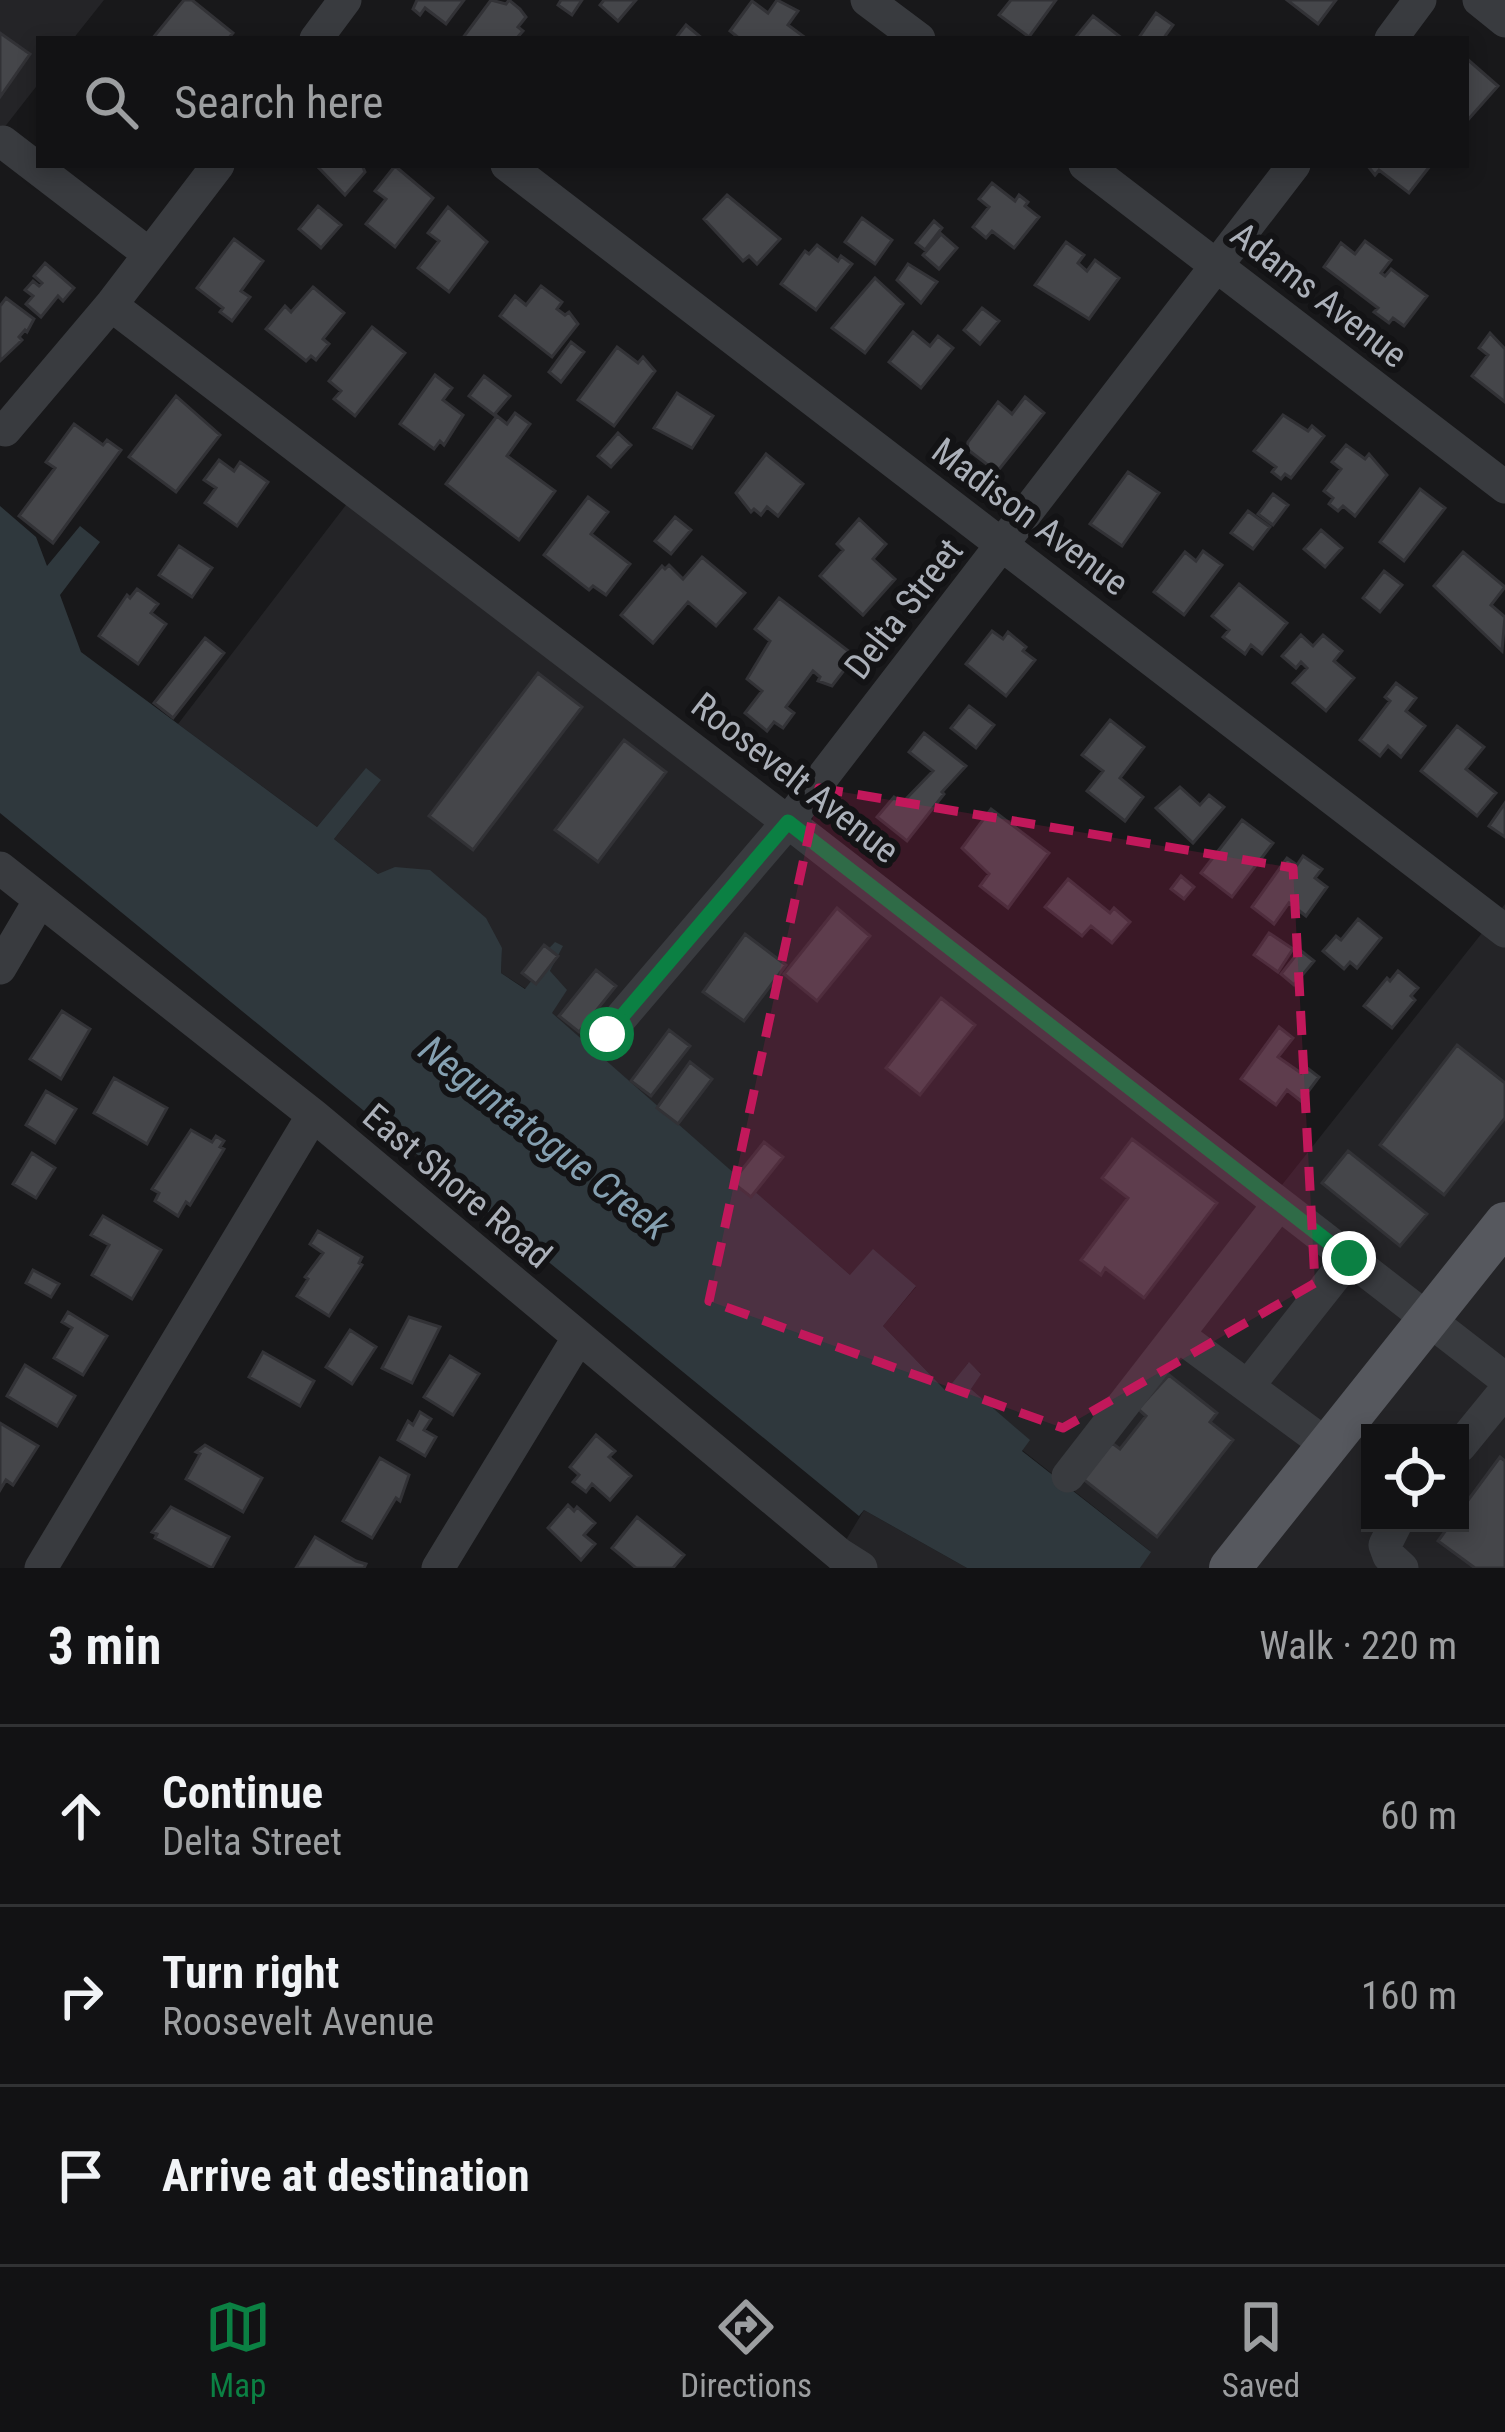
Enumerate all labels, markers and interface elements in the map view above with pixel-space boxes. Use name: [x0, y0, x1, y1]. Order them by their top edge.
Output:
search box: [36, 36, 1469, 168]
icon: search: [78, 69, 144, 135]
text: Search here: [174, 76, 383, 129]
street label: Adams Avenue: [1223, 213, 1415, 377]
street label: Madison Avenue: [924, 430, 1136, 604]
street label: Delta Street: [836, 531, 972, 687]
street label: Roosevelt Avenue: [683, 684, 907, 872]
route start: [580, 1007, 634, 1061]
water label: Neguntatogue Creek: [410, 1026, 679, 1250]
street label: East Shore Road: [354, 1095, 560, 1277]
route end: [1322, 1231, 1376, 1285]
map controls: [1361, 1424, 1469, 1532]
button: locate: [1361, 1424, 1469, 1532]
text: 3 min: [48, 1617, 161, 1676]
text: Walk · 220 m: [1259, 1623, 1457, 1669]
text: Continue: [162, 1766, 323, 1819]
icon: ahead: [48, 1783, 114, 1849]
text: 60 m: [1380, 1793, 1457, 1839]
text: Delta Street: [162, 1819, 342, 1865]
text: Turn right: [162, 1946, 339, 1999]
icon: right: [48, 1963, 114, 2029]
text: 160 m: [1361, 1973, 1457, 2019]
text: Roosevelt Avenue: [162, 1999, 434, 2045]
icon: arrive: [48, 2143, 114, 2209]
text: Arrive at destination: [162, 2149, 530, 2202]
tab: Map: [205, 2294, 271, 2405]
tab: Directions: [680, 2294, 812, 2405]
tab: Saved: [1222, 2294, 1300, 2405]

